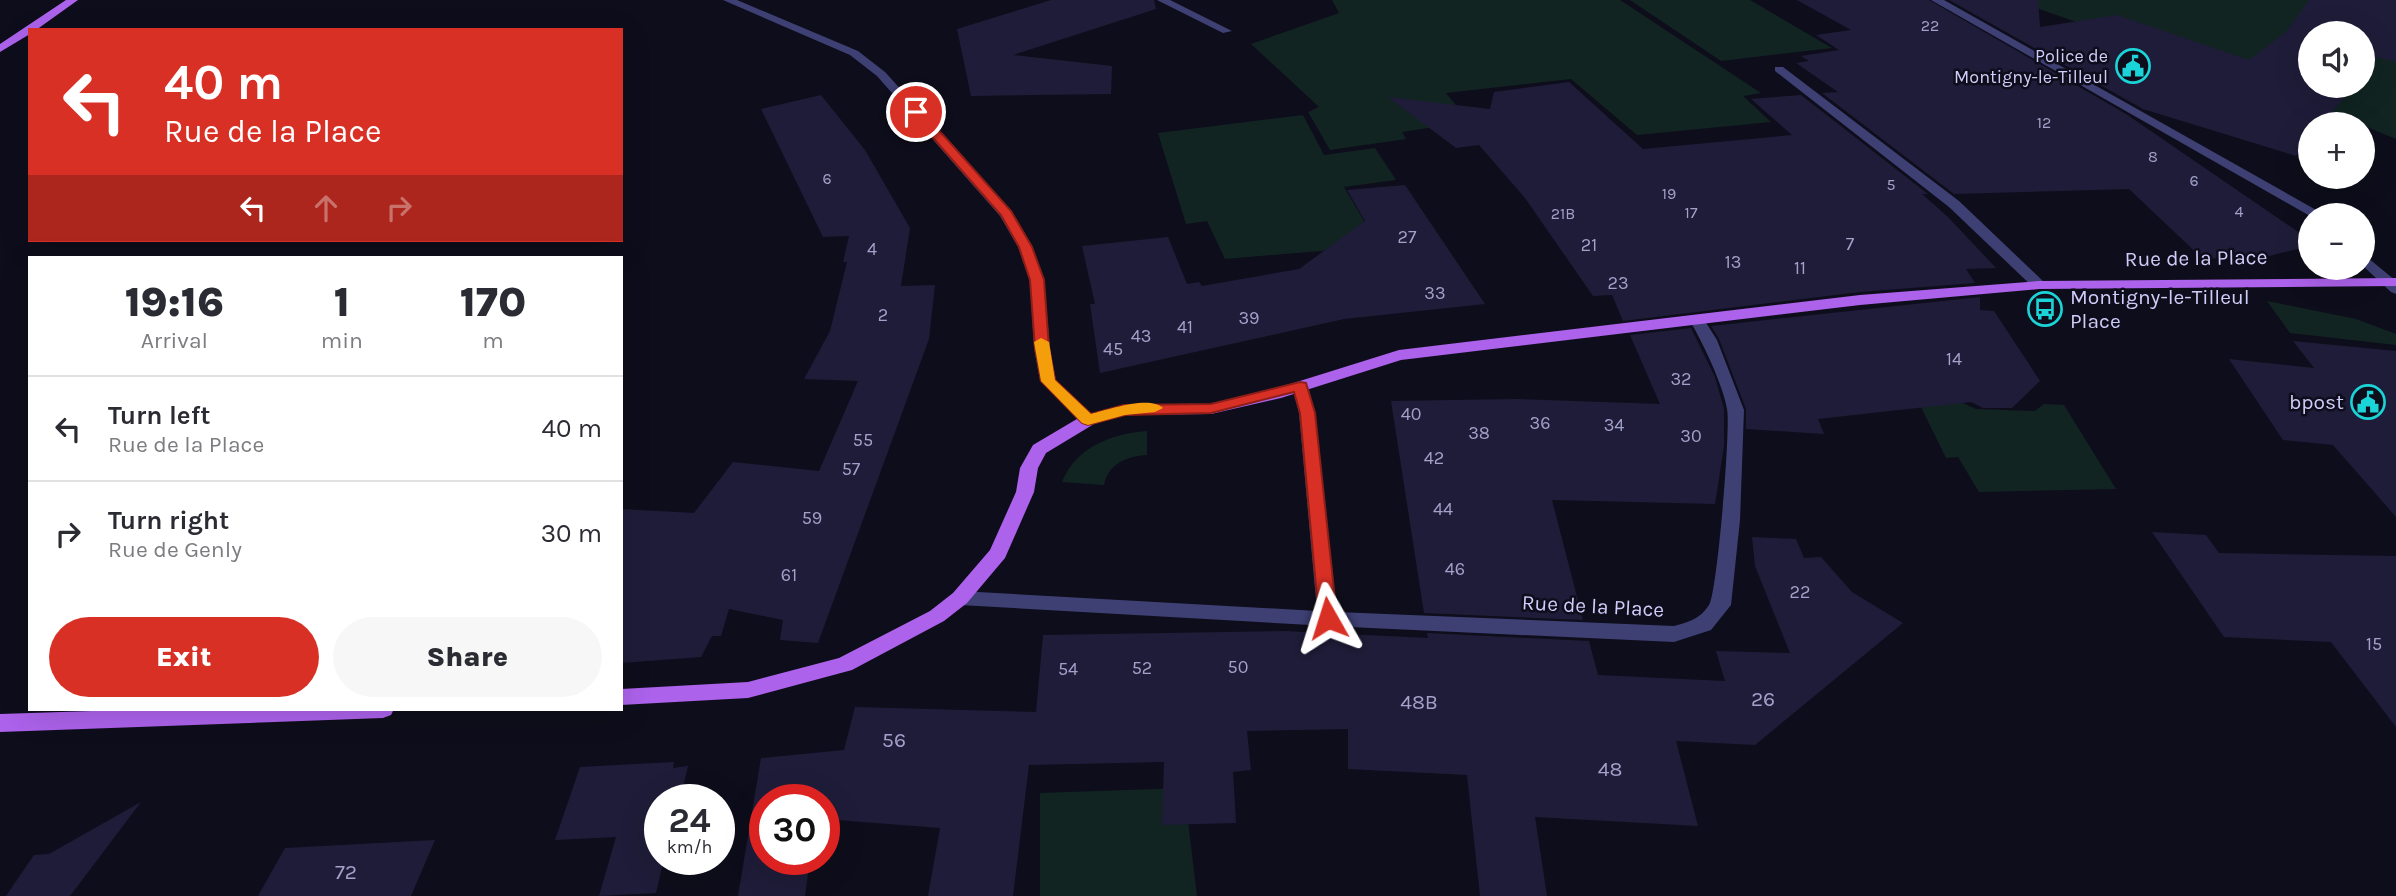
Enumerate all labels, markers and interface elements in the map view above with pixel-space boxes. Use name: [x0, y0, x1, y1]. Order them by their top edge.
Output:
house number: 22: [1921, 16, 1939, 35]
map controls: [2298, 21, 2375, 280]
button: sound: [2298, 21, 2375, 98]
place label: Police de Montigny-le-Tilleul: [1954, 45, 2108, 88]
public building icon: Police de Montigny-le-Tilleul: [2114, 47, 2152, 85]
text: 40 m: [164, 54, 283, 111]
icon: left: [49, 56, 140, 147]
pin: [886, 82, 946, 142]
icon: arrive: [897, 93, 935, 131]
button: +: [2298, 112, 2375, 189]
text: Rue de la Place: [164, 113, 381, 150]
house number: 12: [2037, 113, 2051, 132]
house number: 8: [2148, 147, 2158, 166]
house number: 6: [822, 169, 832, 188]
house number: 6: [2189, 171, 2199, 190]
house number: 5: [1886, 175, 1896, 194]
house number: 19: [1662, 184, 1676, 203]
icon: left: [234, 189, 272, 227]
icon: ahead: [307, 189, 345, 227]
icon: right: [380, 189, 418, 227]
house number: 4: [2235, 202, 2244, 221]
house number: 17: [1685, 203, 1698, 222]
button: −: [2298, 203, 2375, 280]
house number: 21B: [1551, 204, 1575, 223]
house number: 27: [1398, 226, 1417, 248]
house number: 7: [1846, 233, 1855, 255]
house number: 21: [1581, 234, 1597, 256]
house number: 4: [867, 238, 877, 260]
street label: Rue de la Place: [2124, 245, 2268, 271]
house number: 13: [1725, 251, 1741, 273]
house number: 11: [1794, 257, 1806, 279]
house number: 23: [1607, 272, 1629, 294]
text: 19:16: [125, 277, 224, 327]
text: 1: [334, 277, 350, 327]
text: 170: [460, 277, 526, 327]
house number: 33: [1424, 282, 1446, 304]
place label: Montigny-le-Tilleul Place: [2070, 285, 2250, 333]
bus stop icon: Montigny-le-Tilleul Place: [2026, 290, 2064, 328]
house number: 2: [878, 304, 888, 326]
house number: 39: [1238, 307, 1260, 329]
house number: 41: [1177, 316, 1193, 338]
house number: 43: [1131, 325, 1151, 347]
text: Arrival: [141, 327, 208, 354]
text: min: [321, 327, 363, 354]
text: m: [482, 327, 504, 354]
house number: 45: [1103, 338, 1123, 360]
house number: 14: [1946, 348, 1962, 370]
house number: 32: [1670, 368, 1692, 390]
public building icon: bpost: [2349, 383, 2387, 421]
place label: bpost: [2289, 390, 2344, 414]
text: Turn left: [108, 400, 210, 431]
house number: 40: [1401, 403, 1421, 425]
icon: left: [49, 410, 87, 448]
house number: 36: [1530, 412, 1550, 434]
text: 40 m: [542, 413, 602, 444]
house number: 34: [1604, 414, 1624, 436]
house number: 38: [1468, 422, 1490, 444]
house number: 30: [1680, 425, 1702, 447]
house number: 55: [853, 429, 873, 451]
text: Rue de la Place: [108, 431, 264, 458]
house number: 42: [1424, 447, 1444, 469]
house number: 57: [842, 458, 861, 480]
house number: 44: [1433, 498, 1453, 520]
text: Turn right: [108, 505, 229, 536]
house number: 59: [802, 507, 822, 529]
icon: right: [49, 515, 87, 553]
text: 30 m: [541, 518, 602, 549]
text: Rue de Genly: [108, 536, 242, 563]
house number: 46: [1445, 558, 1465, 580]
house number: 61: [781, 564, 797, 586]
position arrow: [1291, 581, 1365, 655]
house number: 22: [1790, 581, 1810, 603]
street label: Rue de la Place: [1521, 590, 1665, 622]
button: Exit: [49, 617, 319, 697]
button: Share: [333, 617, 602, 697]
house number: 15: [2366, 633, 2382, 655]
house number: 50: [1228, 656, 1248, 678]
house number: 52: [1132, 657, 1152, 679]
house number: 54: [1058, 658, 1078, 680]
house number: 26: [1751, 687, 1775, 711]
house number: 48B: [1400, 690, 1438, 714]
house number: 56: [882, 728, 906, 752]
house number: 48: [1598, 757, 1622, 781]
speed limit sign: 30: [749, 784, 840, 875]
text: 24: [669, 800, 711, 841]
text: km/h: [667, 836, 712, 858]
house number: 72: [335, 860, 357, 884]

